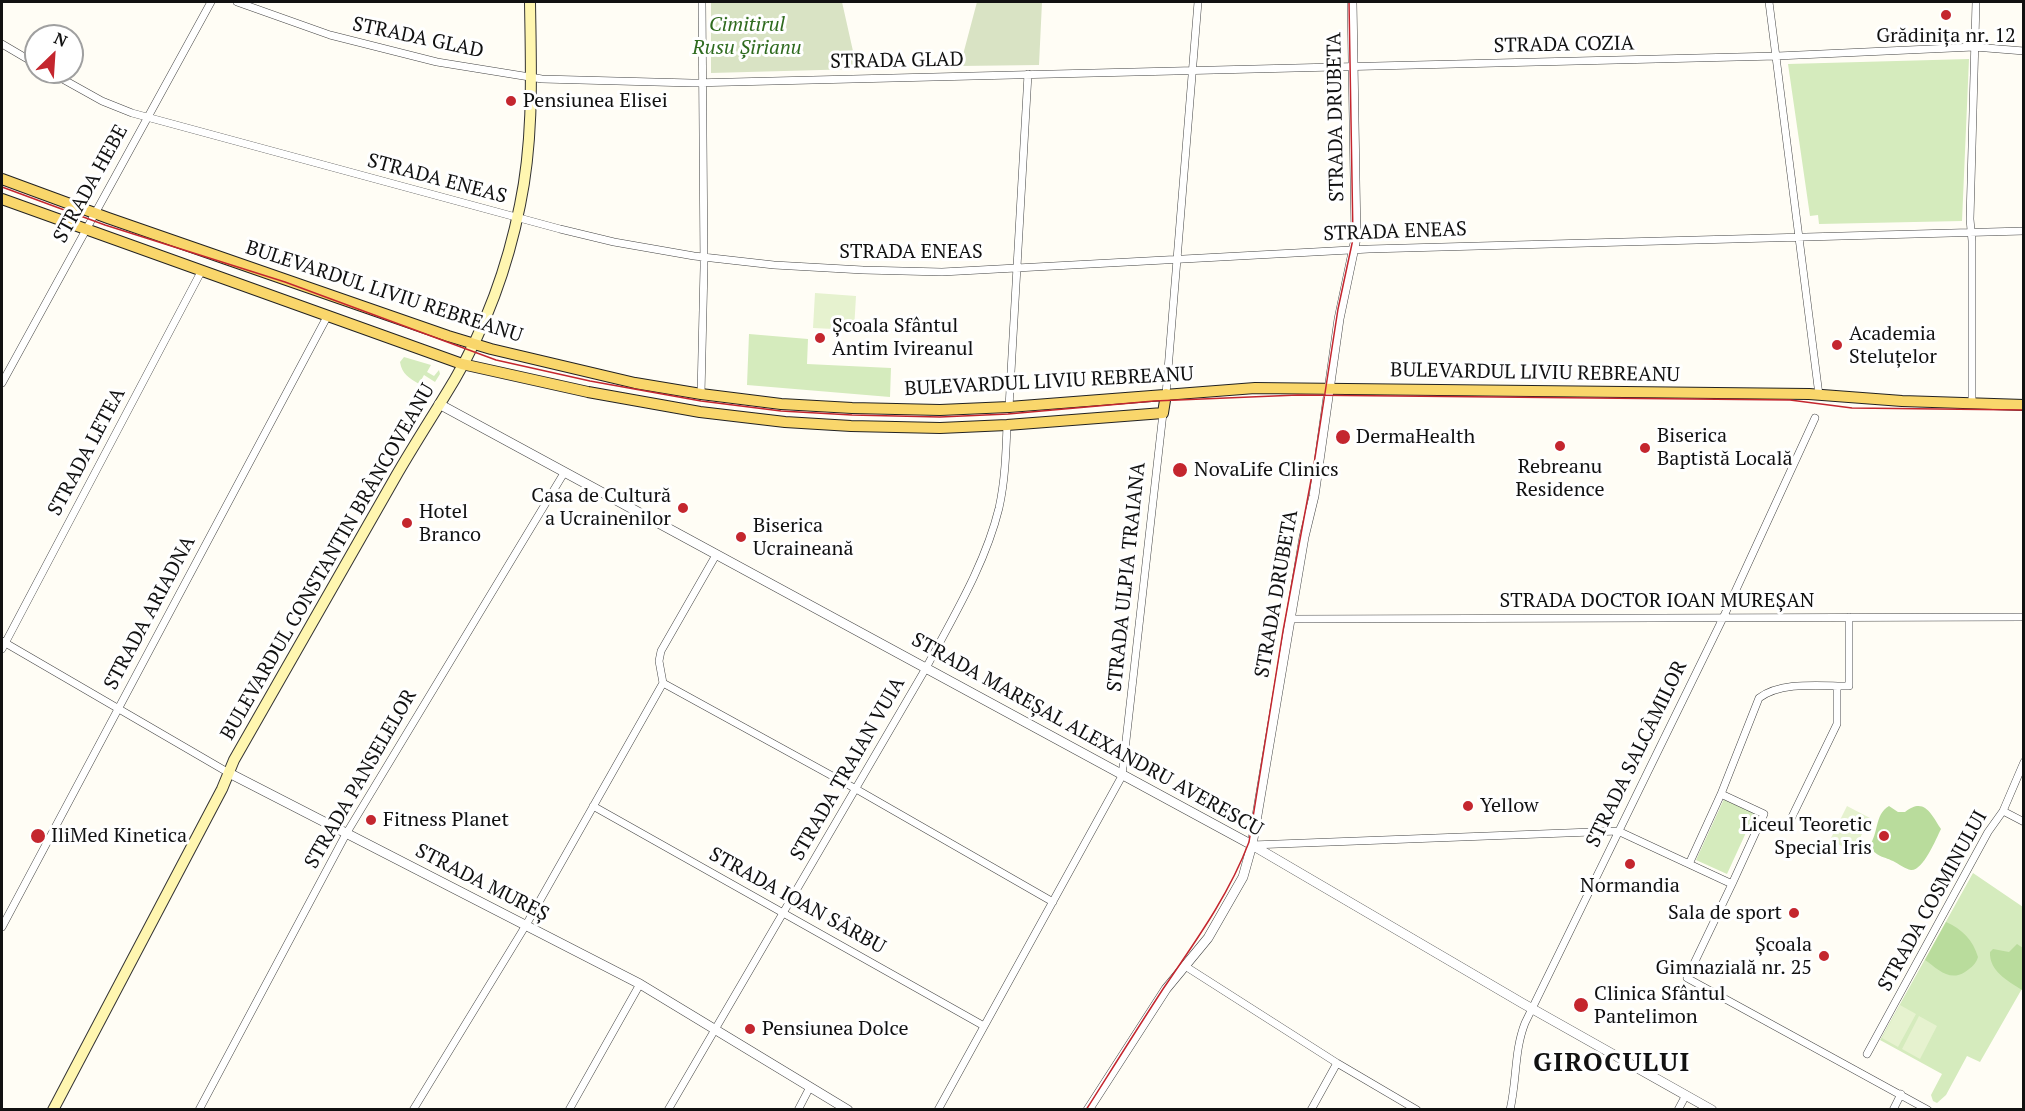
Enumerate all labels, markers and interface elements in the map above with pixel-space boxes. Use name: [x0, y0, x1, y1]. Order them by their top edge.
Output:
marker: Grădinița nr. 12: [1939, 8, 1953, 22]
street label: STRADA GLAD: [350, 12, 486, 64]
park label: Cimitirul Rusu Șirianu: [692, 13, 802, 60]
north arrow: [24, 24, 84, 84]
place label: Grădinița nr. 12: [1876, 24, 2016, 48]
text: N: [51, 27, 71, 52]
street label: STRADA DRUBETA: [1323, 32, 1349, 202]
street label: STRADA COZIA: [1493, 32, 1635, 58]
street label: STRADA GLAD: [830, 48, 964, 74]
place label: Pensiunea Elisei: [523, 89, 668, 113]
marker: Pensiunea Elisei: [504, 94, 518, 108]
street label: STRADA HEBE: [49, 121, 133, 247]
street label: STRADA ENEAS: [365, 149, 509, 209]
street label: STRADA ENEAS: [1323, 218, 1467, 246]
street label: BULEVARDUL LIVIU REBREANU: [243, 236, 525, 348]
street label: STRADA ENEAS: [839, 240, 983, 264]
place label: Școala Sfântul Antim Ivireanul: [832, 314, 974, 361]
place label: Academia Steluțelor: [1849, 322, 1937, 369]
marker: Școala Sfântul Antim Ivireanul: [813, 331, 827, 345]
marker: Academia Steluțelor: [1830, 338, 1844, 352]
street label: BULEVARDUL LIVIU REBREANU: [1390, 358, 1680, 388]
street label: BULEVARDUL LIVIU REBREANU: [904, 362, 1194, 402]
street label: BULEVARDUL CONSTANTIN BRÂNCOVEANU: [216, 380, 440, 744]
street label: STRADA LETEA: [43, 384, 131, 520]
place label: Biserica Baptistă Locală: [1657, 424, 1793, 471]
place label: DermaHealth: [1356, 425, 1475, 449]
marker: DermaHealth: [1334, 428, 1352, 446]
marker: Rebreanu Residence: [1553, 439, 1567, 453]
marker: Biserica Baptistă Locală: [1638, 441, 1652, 455]
place label: Rebreanu Residence: [1515, 455, 1605, 502]
place label: NovaLife Clinics: [1194, 458, 1339, 482]
street label: STRADA ULPIA TRAIANA: [1103, 461, 1151, 693]
marker: NovaLife Clinics: [1171, 461, 1189, 479]
place label: Casa de Cultură a Ucrainenilor: [531, 484, 671, 531]
place label: Hotel Branco: [419, 500, 481, 547]
marker: Casa de Cultură a Ucrainenilor: [676, 501, 690, 515]
street label: STRADA DRUBETA: [1250, 508, 1304, 680]
place label: Biserica Ucraineană: [753, 514, 854, 561]
marker: Hotel Branco: [400, 516, 414, 530]
marker: Biserica Ucraineană: [734, 530, 748, 544]
street label: STRADA ARIADNA: [99, 532, 201, 694]
street label: STRADA DOCTOR IOAN MUREȘAN: [1500, 589, 1814, 613]
street label: STRADA MAREȘAL ALEXANDRU AVERESCU: [907, 628, 1267, 842]
street label: STRADA SALCÂMILOR: [1581, 657, 1693, 851]
street label: STRADA TRAIAN VUIA: [786, 673, 910, 865]
street label: STRADA PANSELELOR: [300, 685, 422, 873]
place label: Yellow: [1480, 794, 1539, 818]
marker: Yellow: [1461, 799, 1475, 813]
street label: STRADA COSMINULUI: [1873, 806, 1993, 996]
place label: Fitness Planet: [383, 808, 509, 832]
marker: Fitness Planet: [364, 813, 378, 827]
place label: Liceul Teoretic Special Iris: [1741, 813, 1872, 860]
place label: IliMed Kinetica: [51, 824, 187, 848]
marker: IliMed Kinetica: [29, 827, 47, 845]
marker: Liceul Teoretic Special Iris: [1877, 829, 1891, 843]
street label: STRADA MUREȘ: [411, 839, 553, 927]
street label: STRADA IOAN SÂRBU: [705, 843, 889, 959]
marker: Normandia: [1623, 857, 1637, 871]
place label: Normandia: [1580, 874, 1680, 898]
place label: Sala de sport: [1668, 901, 1782, 925]
marker: Sala de sport: [1787, 906, 1801, 920]
place label: Școala Gimnazială nr. 25: [1656, 933, 1812, 980]
marker: Școala Gimnazială nr. 25: [1817, 949, 1831, 963]
place label: Clinica Sfântul Pantelimon: [1594, 982, 1726, 1029]
marker: Clinica Sfântul Pantelimon: [1572, 996, 1590, 1014]
place label: Pensiunea Dolce: [762, 1017, 909, 1041]
marker: Pensiunea Dolce: [743, 1022, 757, 1036]
district label: GIROCULUI: [1533, 1048, 1691, 1080]

